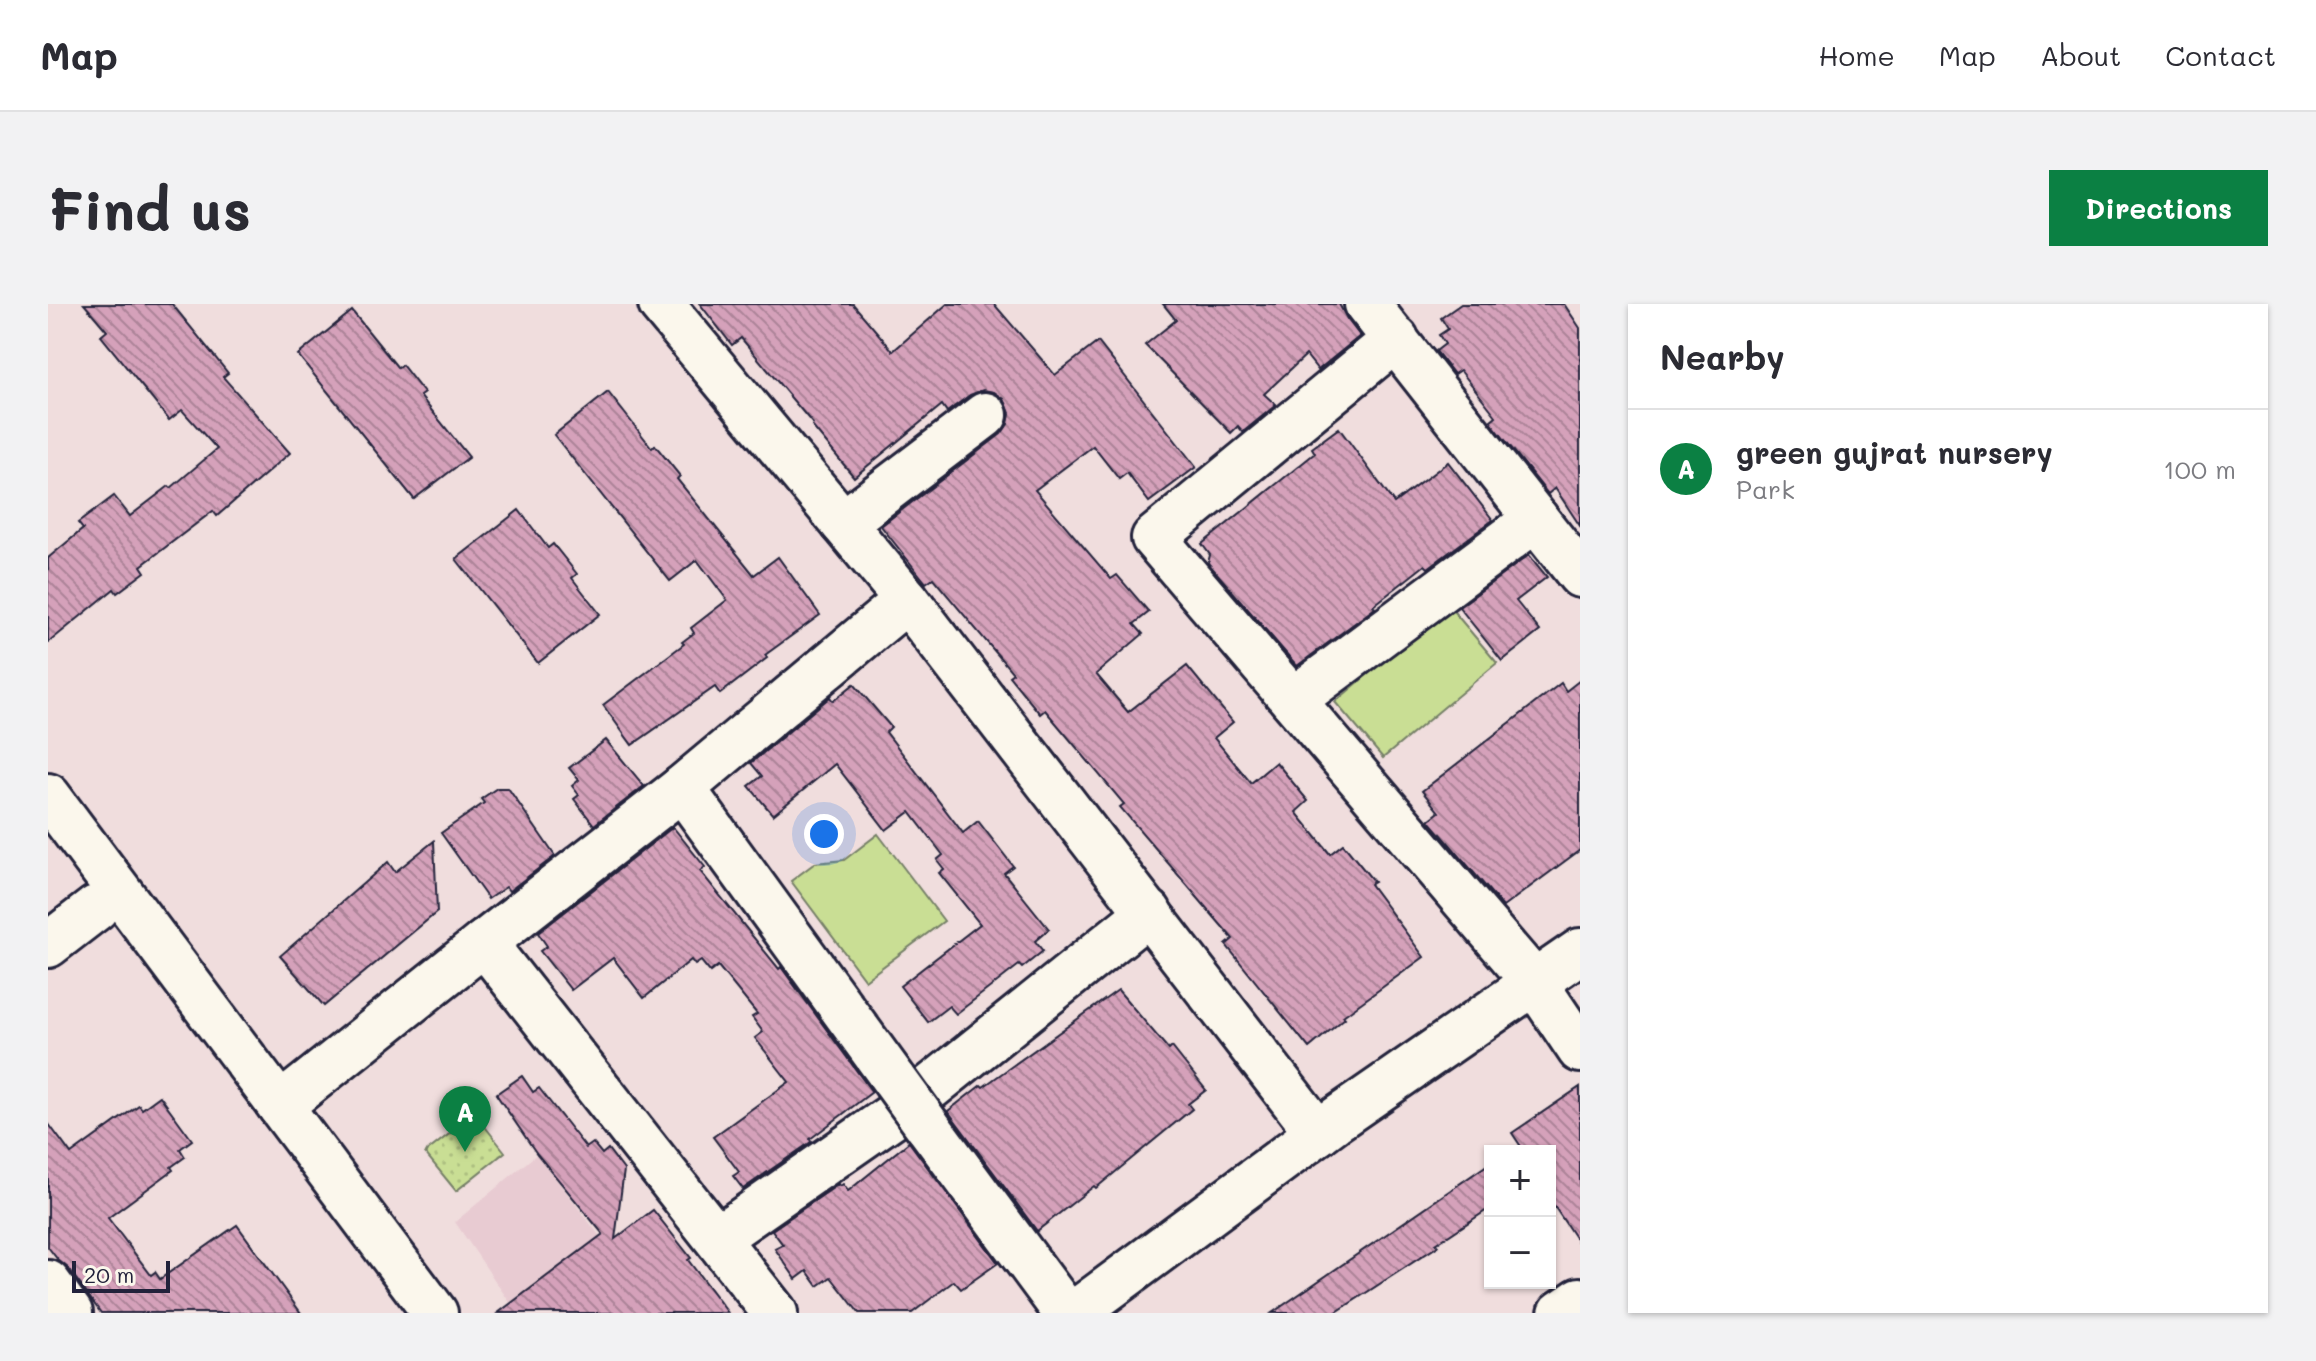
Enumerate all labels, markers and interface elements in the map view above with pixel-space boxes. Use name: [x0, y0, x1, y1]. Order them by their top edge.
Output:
text: Map: [40, 30, 118, 80]
text: Home: [1819, 37, 1895, 73]
text: Map: [1939, 37, 1996, 73]
text: About: [2040, 37, 2121, 73]
text: Contact: [2165, 37, 2276, 73]
button: Directions: [2049, 170, 2268, 246]
text: Find us: [48, 172, 251, 245]
text: Nearby: [1660, 334, 1785, 379]
text: green gujrat nursery: [1736, 432, 2053, 472]
text: A: [1677, 452, 1695, 486]
text: 100 m: [2163, 452, 2236, 486]
text: Park: [1736, 472, 1795, 506]
your location: [804, 814, 844, 854]
pin: A: [439, 1086, 491, 1152]
map controls: [1484, 1145, 1556, 1289]
button: +: [1484, 1145, 1556, 1217]
button: −: [1484, 1217, 1556, 1289]
scale bar: [72, 1257, 170, 1293]
text: 20 m: [84, 1260, 134, 1289]

